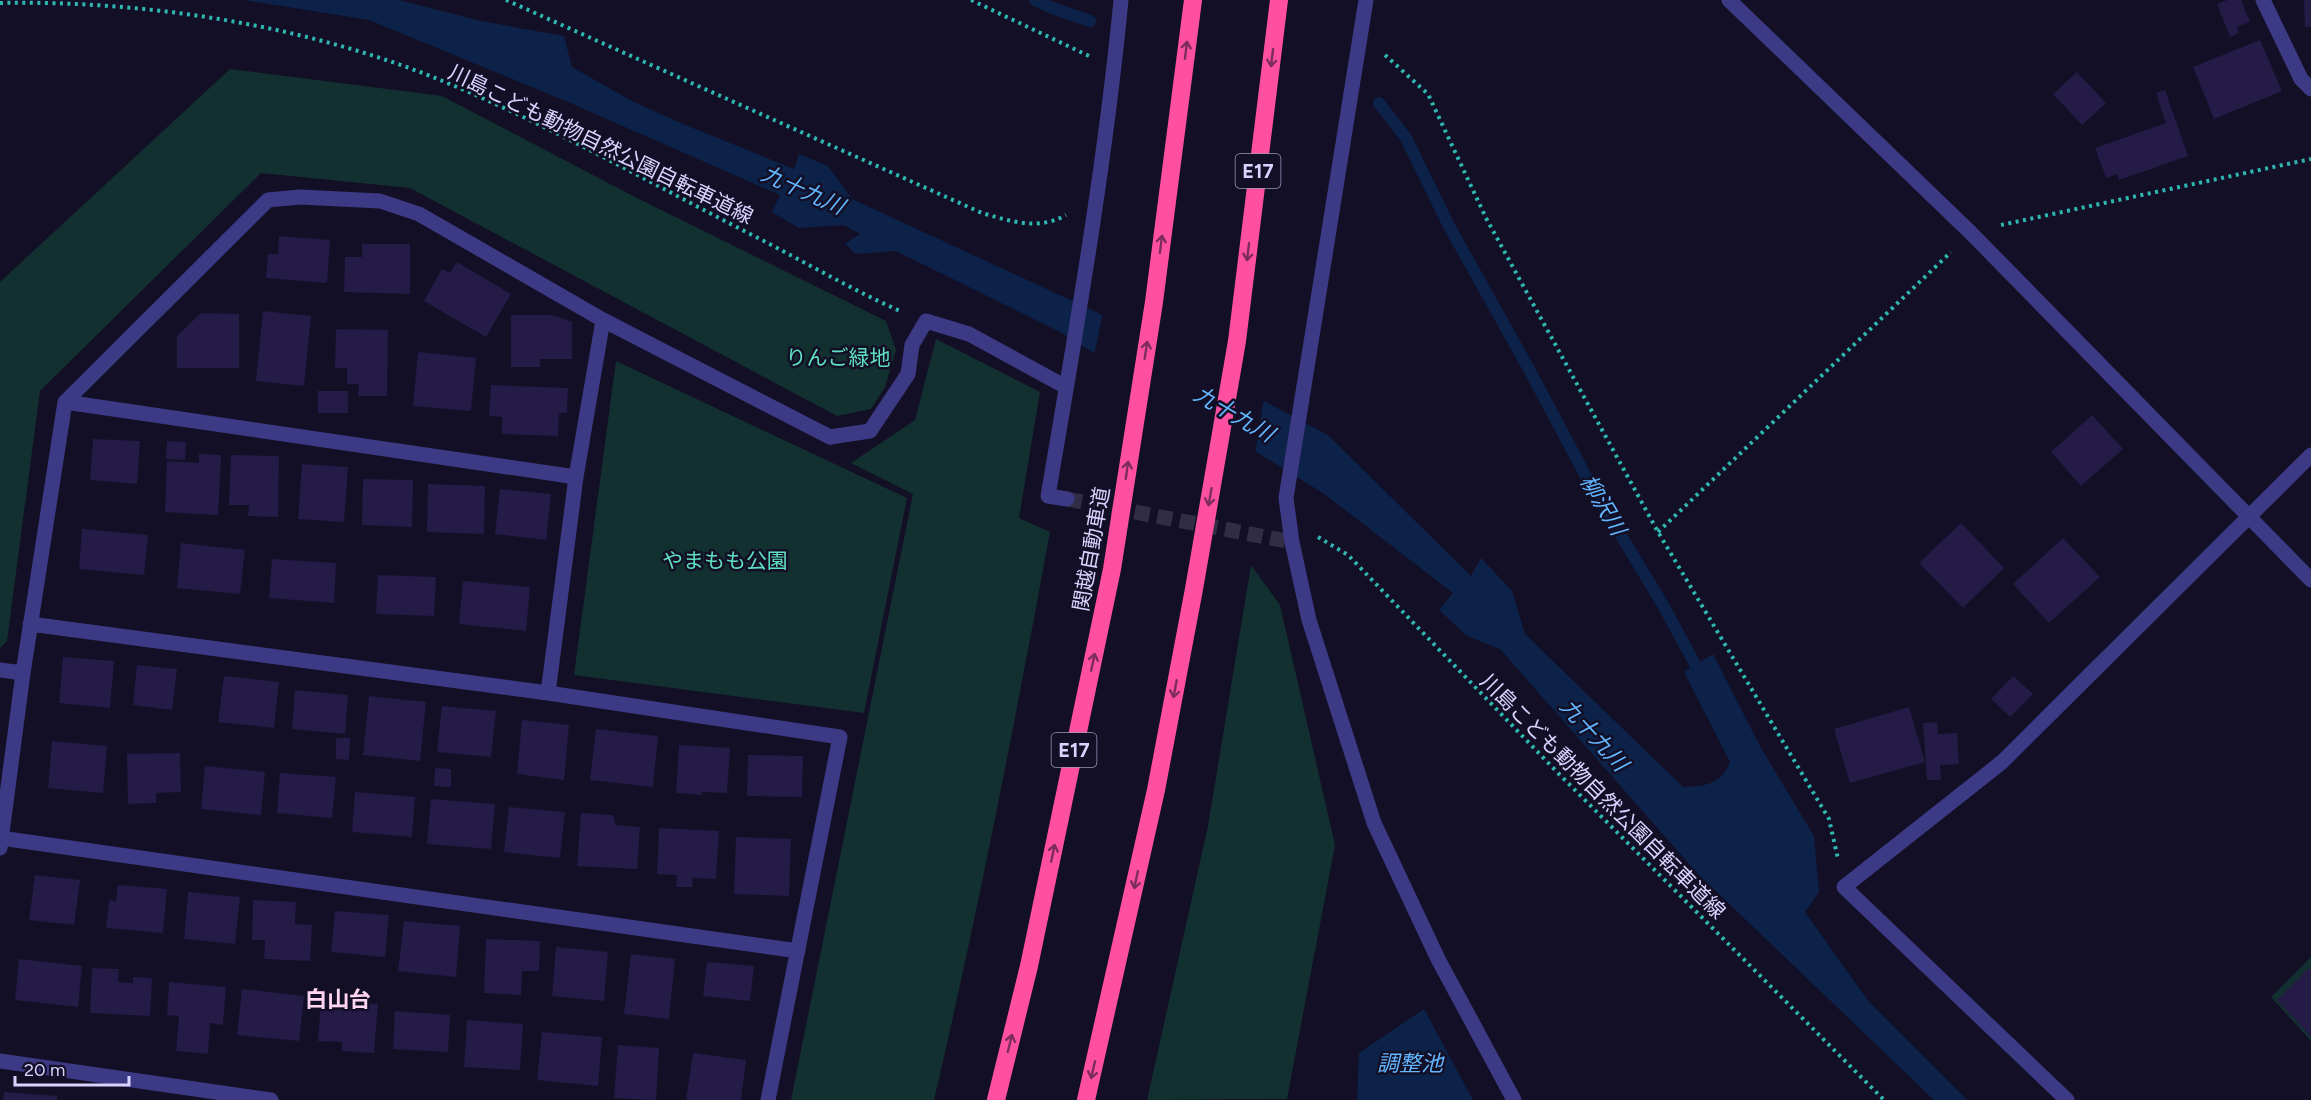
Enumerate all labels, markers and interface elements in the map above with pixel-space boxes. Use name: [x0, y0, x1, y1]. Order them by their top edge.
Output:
one-way arrow: [1181, 41, 1192, 61]
one-way arrow: [1266, 48, 1277, 67]
street label: 川島こども動物自然公園自転車道線: [445, 59, 757, 229]
road number: E17: [1236, 154, 1280, 188]
water label: 九十九川: [757, 160, 851, 221]
one-way arrow: [1156, 234, 1167, 254]
one-way arrow: [1242, 241, 1253, 261]
one-way arrow: [1140, 340, 1151, 360]
park label: りんご緑地: [786, 345, 891, 370]
water label: 九十九川: [1189, 380, 1281, 449]
one-way arrow: [1122, 461, 1133, 481]
water label: 柳沢川: [1574, 470, 1633, 542]
street label: 関越自動車道: [1068, 485, 1114, 613]
one-way arrow: [1205, 487, 1216, 506]
park label: やまもも公園: [662, 548, 788, 573]
one-way arrow: [1088, 653, 1099, 672]
street label: 川島こども動物自然公園自転車道線: [1475, 668, 1731, 924]
one-way arrow: [1169, 678, 1180, 698]
water label: 九十九川: [1555, 693, 1635, 778]
road number: E17: [1052, 733, 1096, 767]
one-way arrow: [1047, 844, 1059, 863]
one-way arrow: [1130, 869, 1141, 889]
district label: 白山台: [305, 986, 371, 1013]
one-way arrow: [1005, 1034, 1017, 1053]
scale bar: [15, 1049, 129, 1087]
water label: 調整池: [1377, 1050, 1445, 1077]
text: 20 m: [24, 1059, 65, 1081]
one-way arrow: [1087, 1060, 1099, 1079]

